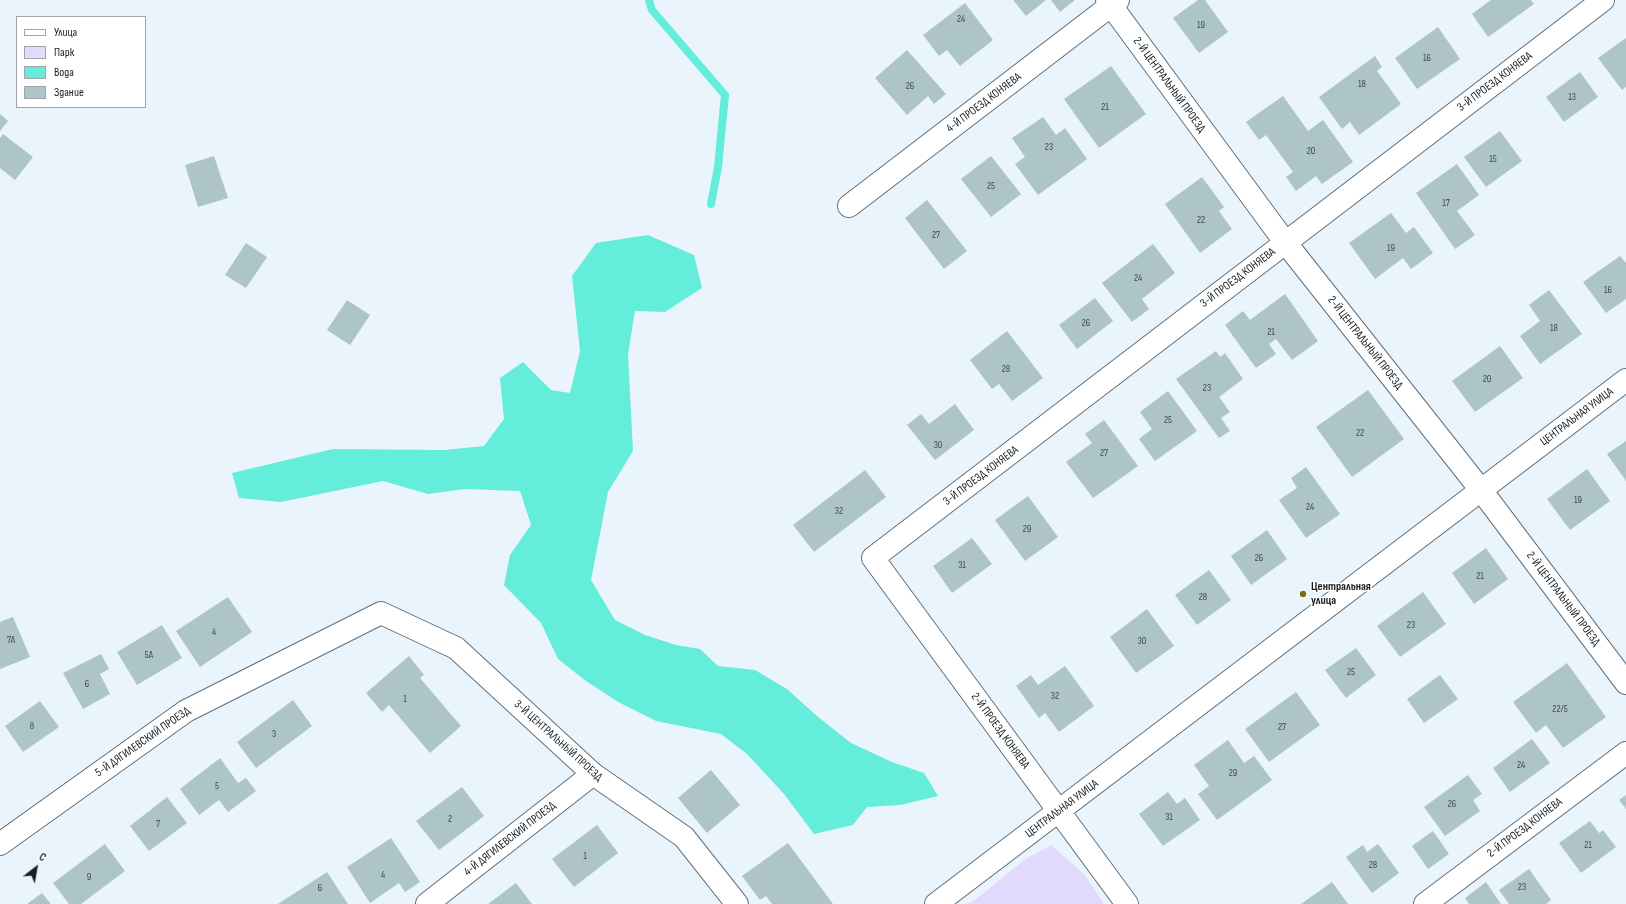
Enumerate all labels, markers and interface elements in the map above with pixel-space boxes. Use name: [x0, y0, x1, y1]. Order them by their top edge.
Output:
house number: 24: [957, 13, 965, 25]
legend: [16, 16, 146, 108]
house number: 19: [1197, 19, 1205, 31]
text: Улица: [54, 25, 77, 40]
street label: 2-Й ЦЕНТРАЛЬНЫЙ ПРОЕЗД: [1130, 34, 1208, 136]
text: Парк: [54, 45, 74, 60]
street label: 3-Й ПРОЕЗД КОНЯЕВА: [1455, 49, 1535, 115]
house number: 16: [1423, 52, 1431, 64]
text: Вода: [54, 65, 74, 80]
street label: 4-Й ПРОЕЗД КОНЯЕВА: [944, 70, 1024, 136]
house number: 18: [1358, 78, 1366, 90]
house number: 26: [906, 80, 914, 92]
text: Здание: [54, 85, 84, 100]
house number: 13: [1568, 91, 1576, 103]
house number: 21: [1101, 101, 1109, 113]
house number: 23: [1045, 141, 1053, 153]
house number: 20: [1307, 145, 1315, 157]
house number: 15: [1489, 153, 1497, 165]
house number: 25: [987, 180, 995, 192]
house number: 17: [1442, 197, 1450, 209]
house number: 22: [1197, 214, 1205, 226]
house number: 27: [932, 229, 940, 241]
house number: 19: [1387, 242, 1395, 254]
street label: 3-Й ПРОЕЗД КОНЯЕВА: [1198, 245, 1278, 311]
house number: 24: [1134, 272, 1142, 284]
house number: 16: [1604, 284, 1612, 296]
street label: 2-Й ЦЕНТРАЛЬНЫЙ ПРОЕЗД: [1324, 293, 1406, 393]
house number: 26: [1082, 317, 1090, 329]
house number: 18: [1550, 322, 1558, 334]
house number: 21: [1267, 326, 1275, 338]
house number: 28: [1002, 363, 1010, 375]
house number: 20: [1483, 373, 1491, 385]
house number: 23: [1203, 382, 1211, 394]
street label: ЦЕНТРАЛЬНАЯ УЛИЦА: [1538, 385, 1616, 449]
house number: 25: [1164, 414, 1172, 426]
house number: 22: [1356, 427, 1364, 439]
house number: 30: [934, 439, 942, 451]
street label: 3-Й ПРОЕЗД КОНЯЕВА: [941, 443, 1021, 509]
house number: 27: [1100, 447, 1108, 459]
house number: 19: [1574, 494, 1582, 506]
house number: 24: [1306, 501, 1314, 513]
house number: 32: [835, 505, 843, 517]
house number: 29: [1023, 523, 1031, 535]
street label: 2-Й ЦЕНТРАЛЬНЫЙ ПРОЕЗД: [1523, 549, 1603, 649]
house number: 26: [1255, 552, 1263, 564]
house number: 31: [958, 559, 966, 571]
house number: 21: [1476, 570, 1484, 582]
place label: Центральная улица: [1311, 580, 1371, 608]
marker: Центральная улица: [1298, 589, 1308, 599]
house number: 28: [1199, 591, 1207, 603]
house number: 23: [1407, 619, 1415, 631]
house number: 4: [212, 626, 216, 638]
house number: 7А: [7, 634, 15, 646]
house number: 30: [1138, 635, 1146, 647]
house number: 5А: [145, 649, 153, 661]
house number: 25: [1347, 666, 1355, 678]
house number: 6: [85, 678, 89, 690]
street label: 2-Й ПРОЕЗД КОНЯЕВА: [968, 690, 1032, 772]
house number: 32: [1051, 690, 1059, 702]
house number: 1: [403, 693, 407, 705]
street label: 3-Й ЦЕНТРАЛЬНЫЙ ПРОЕЗД: [511, 697, 605, 785]
house number: 22/5: [1552, 703, 1568, 715]
street label: 5-Й ДЯГИЛЕВСКИЙ ПРОЕЗД: [93, 704, 193, 780]
house number: 8: [30, 720, 34, 732]
house number: 27: [1278, 721, 1286, 733]
house number: 3: [272, 728, 276, 740]
house number: 24: [1517, 759, 1525, 771]
house number: 29: [1229, 767, 1237, 779]
street label: ЦЕНТРАЛЬНАЯ УЛИЦА: [1023, 777, 1101, 841]
house number: 5: [215, 780, 219, 792]
street label: 2-Й ПРОЕЗД КОНЯЕВА: [1485, 795, 1565, 861]
house number: 26: [1448, 798, 1456, 810]
street label: 4-Й ДЯГИЛЕВСКИЙ ПРОЕЗД: [461, 799, 559, 879]
house number: 31: [1165, 811, 1173, 823]
house number: 2: [448, 813, 452, 825]
house number: 7: [156, 818, 160, 830]
house number: 21: [1584, 839, 1592, 851]
north arrow: [16, 848, 56, 888]
text: С: [37, 850, 48, 864]
house number: 1: [583, 850, 587, 862]
house number: 28: [1369, 859, 1377, 871]
house number: 4: [381, 869, 385, 881]
house number: 9: [87, 871, 91, 883]
house number: 23: [1518, 881, 1526, 893]
house number: 6: [318, 882, 322, 894]

